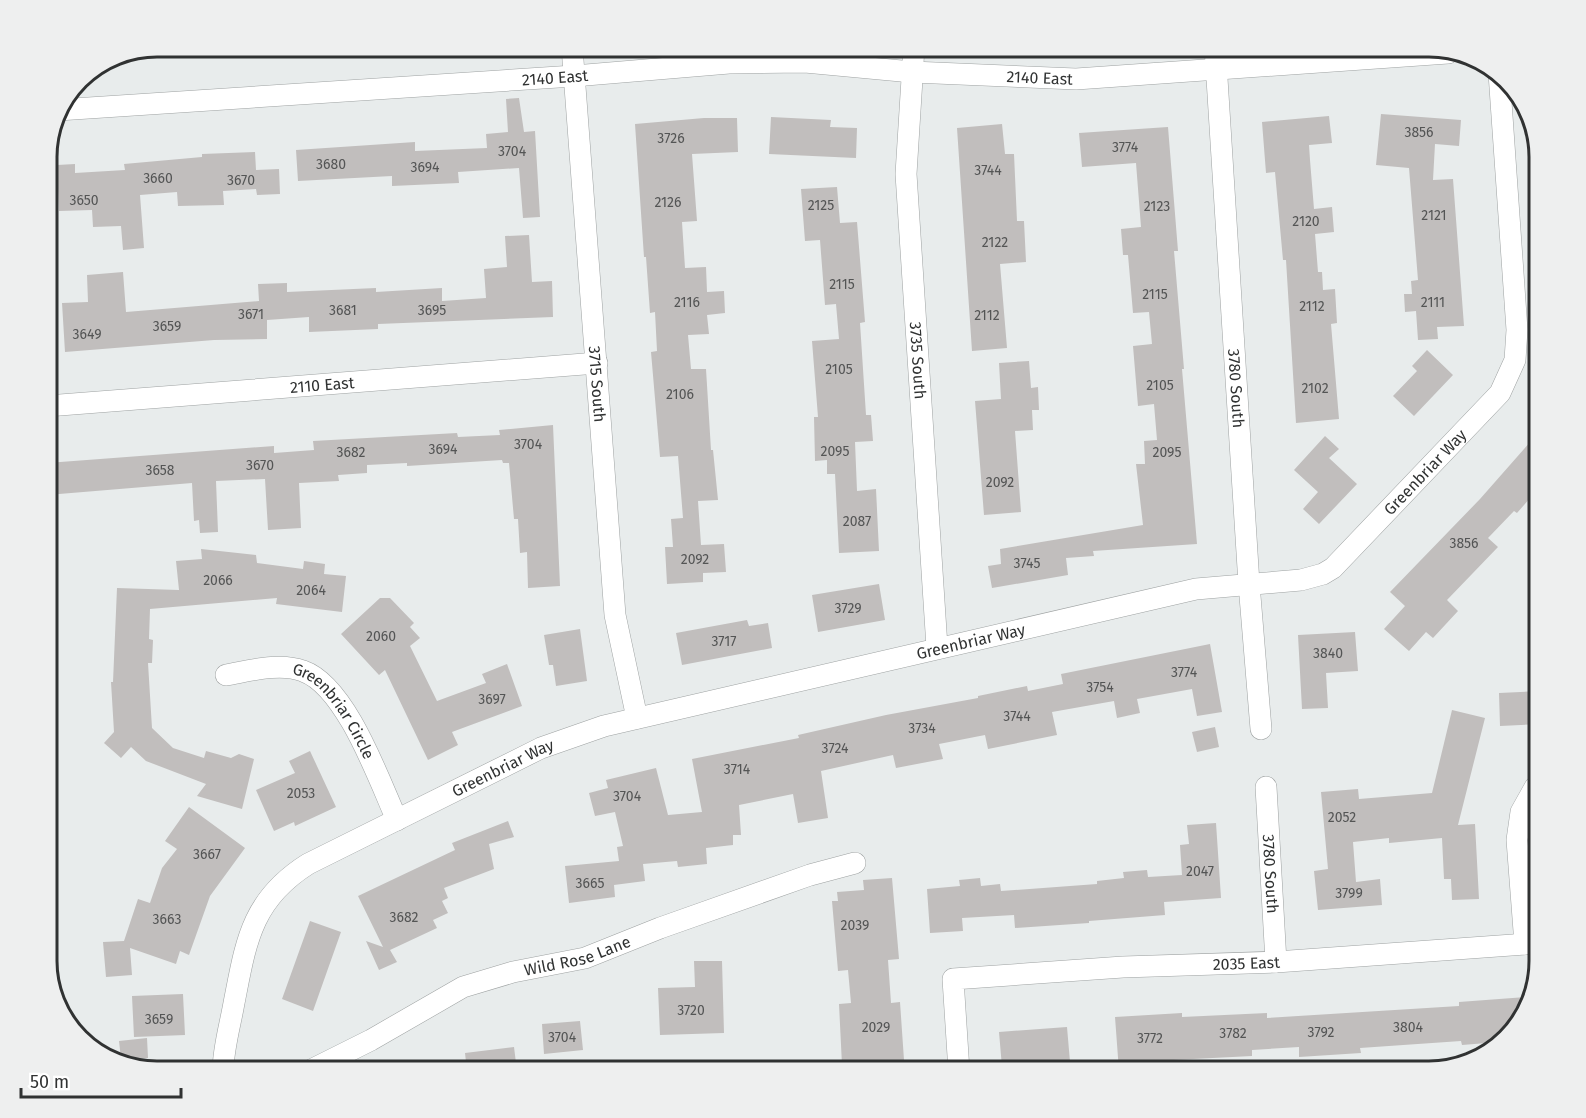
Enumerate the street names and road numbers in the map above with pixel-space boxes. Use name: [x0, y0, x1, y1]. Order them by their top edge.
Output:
street label: 2140 East: [521, 65, 589, 89]
street label: 2140 East: [1006, 67, 1074, 88]
street label: 3735 South: [906, 321, 930, 400]
street label: 3715 South: [585, 345, 610, 423]
street label: 3780 South: [1225, 348, 1249, 428]
street label: 2110 East: [289, 372, 355, 396]
street label: Greenbriar Way: [1380, 425, 1470, 519]
street label: Greenbriar Way: [914, 619, 1027, 663]
street label: Greenbriar Circle: [291, 659, 379, 762]
street label: Greenbriar Way: [449, 735, 556, 800]
street label: 3780 South: [1259, 834, 1283, 914]
street label: Wild Rose Lane: [522, 931, 633, 979]
street label: 2035 East: [1212, 952, 1281, 974]

